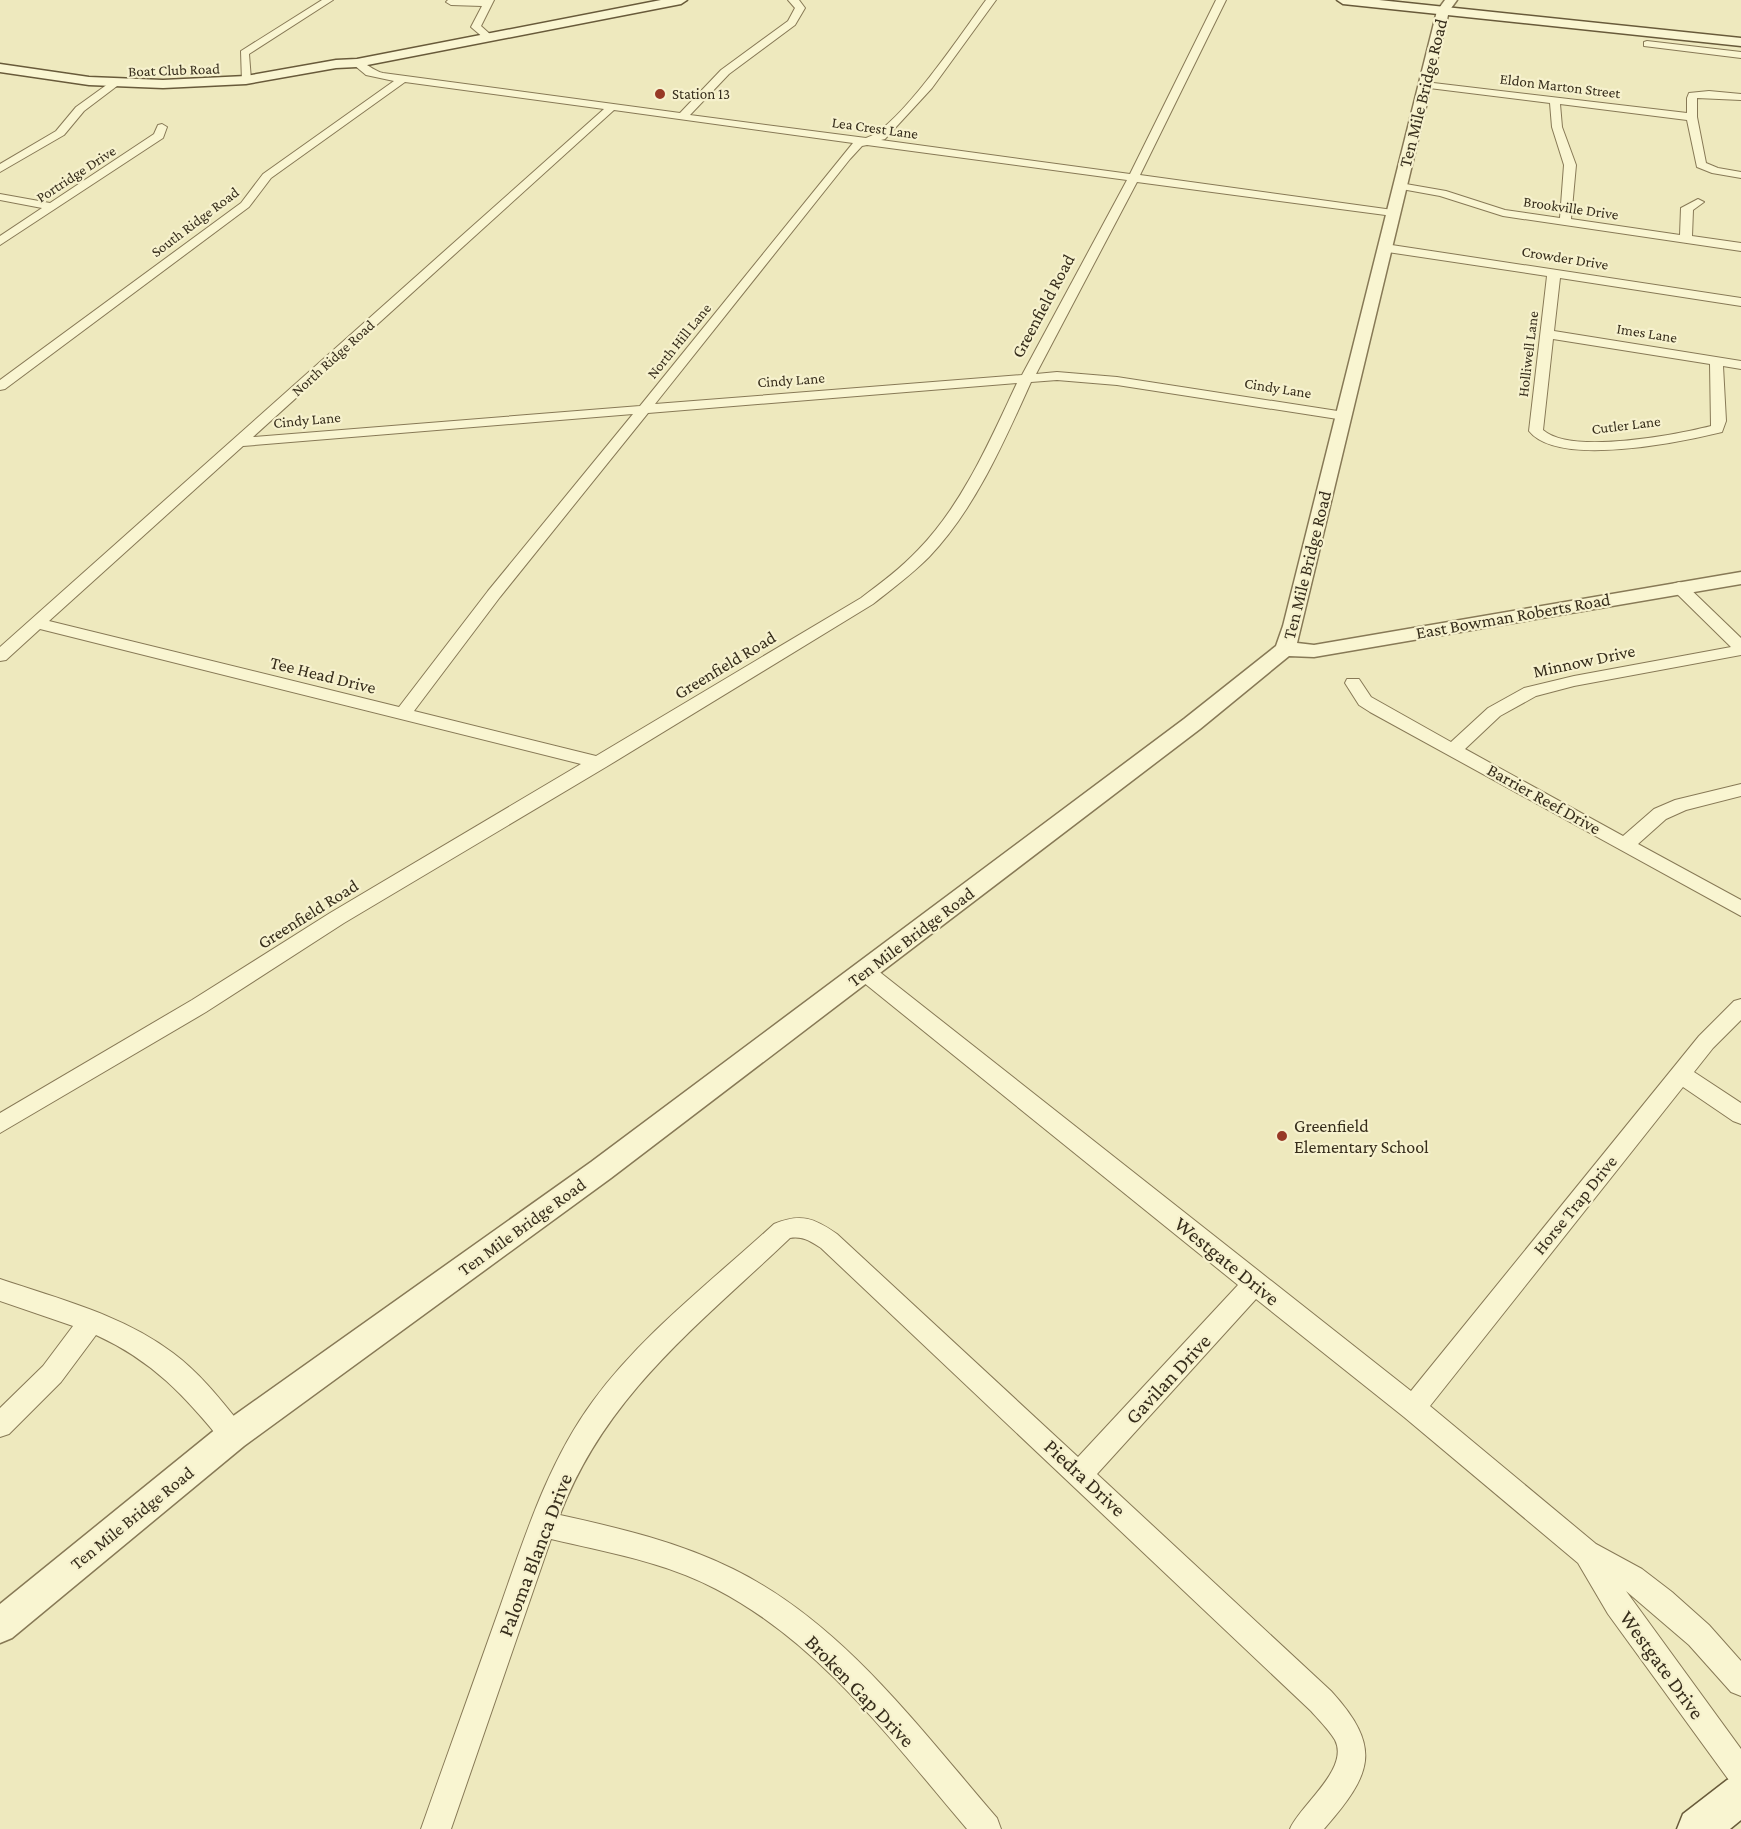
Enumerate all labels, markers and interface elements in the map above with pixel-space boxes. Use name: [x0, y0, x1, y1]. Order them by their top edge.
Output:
street label: Ten Mile Bridge Road: [1395, 16, 1451, 169]
street label: Boat Club Road: [128, 60, 220, 80]
street label: Eldon Marton Street: [1499, 71, 1622, 101]
place label: Station 13: [672, 86, 730, 102]
marker: Station 13: [653, 87, 667, 101]
street label: Lea Crest Lane: [831, 114, 920, 142]
street label: Portridge Drive: [33, 142, 120, 206]
street label: South Ridge Road: [148, 184, 243, 261]
street label: Brookville Drive: [1522, 193, 1620, 223]
street label: Crowder Drive: [1521, 243, 1610, 273]
street label: Greenfield Road: [1007, 250, 1079, 361]
street label: North Hill Lane: [644, 300, 714, 382]
street label: Holliwell Lane: [1515, 310, 1541, 398]
street label: North Ridge Road: [288, 317, 378, 400]
street label: Imes Lane: [1616, 320, 1679, 346]
street label: Cindy Lane: [757, 370, 826, 391]
street label: Cindy Lane: [1243, 375, 1313, 402]
street label: Cindy Lane: [273, 409, 342, 432]
street label: Cutler Lane: [1591, 413, 1662, 437]
street label: Ten Mile Bridge Road: [1279, 488, 1335, 641]
street label: East Bowman Roberts Road: [1414, 589, 1612, 643]
street label: Greenfield Road: [671, 627, 780, 703]
street label: Minnow Drive: [1531, 640, 1637, 682]
street label: Tee Head Drive: [268, 652, 378, 698]
street label: Barrier Reef Drive: [1484, 760, 1604, 839]
street label: Greenfield Road: [254, 875, 362, 953]
street label: Ten Mile Bridge Road: [844, 883, 978, 991]
place label: Greenfield Elementary School: [1294, 1116, 1429, 1157]
marker: Greenfield Elementary School: [1275, 1129, 1289, 1143]
street label: Horse Trap Drive: [1529, 1151, 1621, 1259]
street label: Ten Mile Bridge Road: [454, 1174, 590, 1280]
street label: Westgate Drive: [1170, 1211, 1284, 1311]
street label: Gavilan Drive: [1120, 1329, 1216, 1429]
street label: Piedra Drive: [1039, 1434, 1131, 1522]
street label: Ten Mile Bridge Road: [66, 1462, 198, 1574]
street label: Paloma Blanca Drive: [493, 1470, 577, 1640]
street label: Westgate Drive: [1615, 1606, 1709, 1724]
street label: Broken Gap Drive: [800, 1630, 920, 1752]

